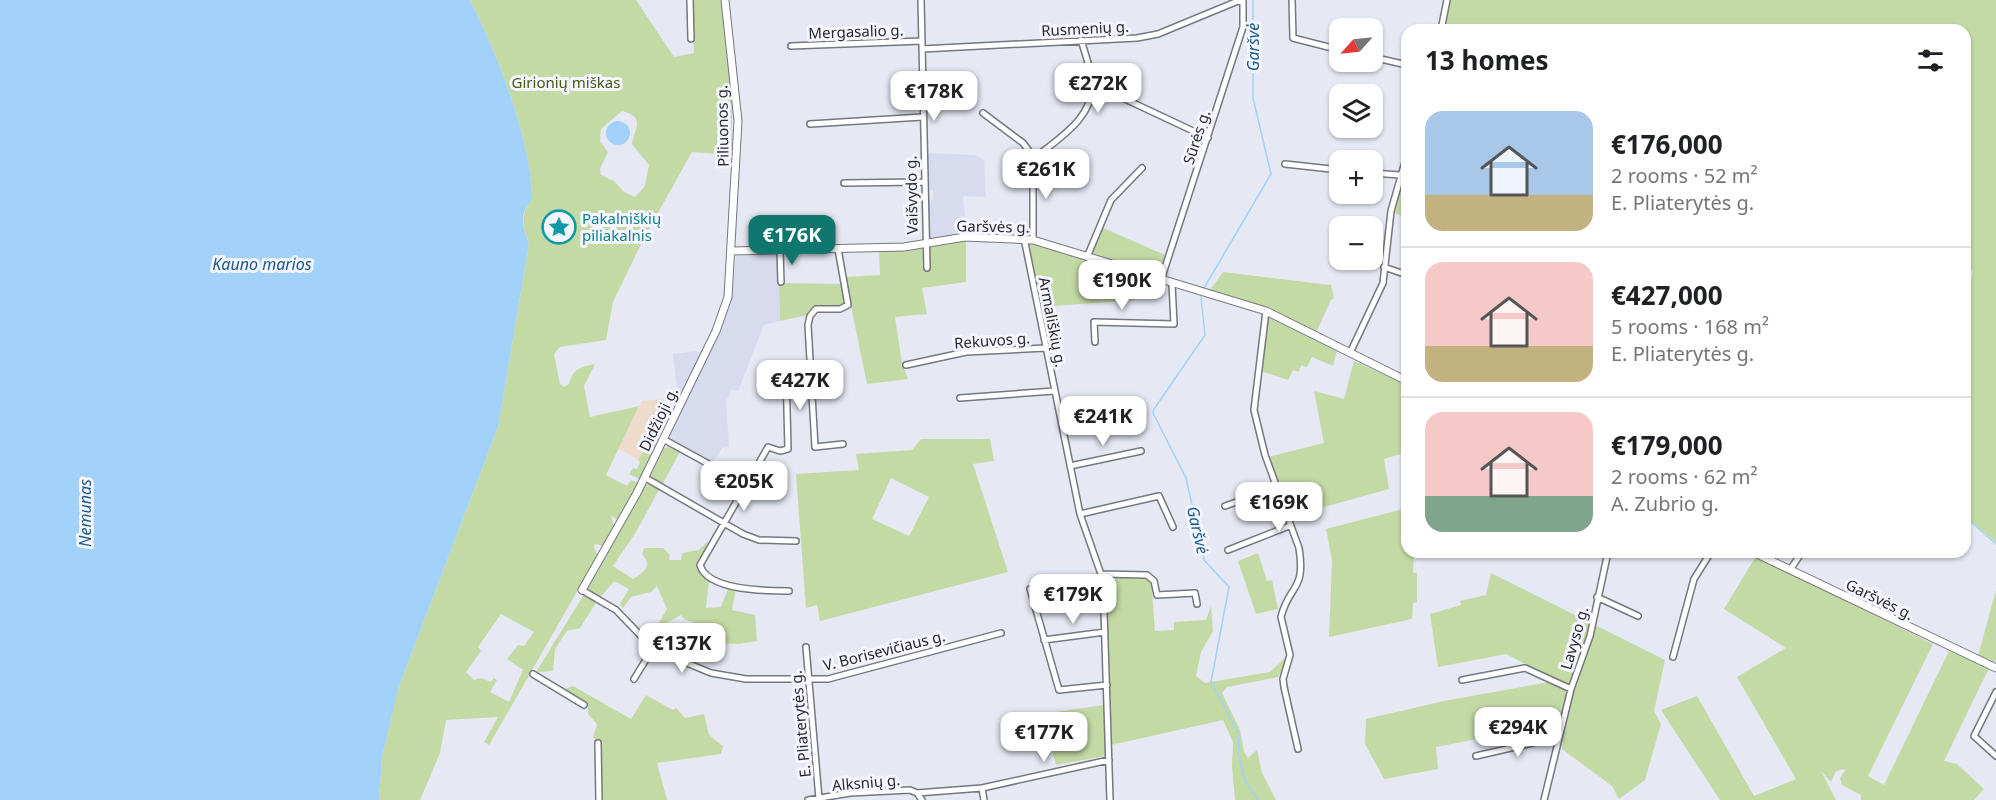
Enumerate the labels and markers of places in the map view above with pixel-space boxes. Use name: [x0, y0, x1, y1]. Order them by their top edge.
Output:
pin: €272K: [1056, 63, 1140, 114]
pin: €178K: [892, 71, 976, 122]
pin: €261K: [1004, 149, 1088, 200]
place label: Pakalniškių piliakalnis: [582, 208, 661, 245]
place icon: Pakalniškių piliakalnis: [541, 209, 577, 245]
pin: €176K: [750, 215, 834, 266]
pin: €190K: [1080, 260, 1164, 311]
pin: €427K: [758, 360, 842, 411]
pin: €241K: [1061, 396, 1145, 447]
pin: €205K: [702, 461, 786, 512]
pin: €169K: [1237, 482, 1321, 533]
pin: €179K: [1031, 574, 1115, 625]
pin: €137K: [640, 623, 724, 674]
pin: €294K: [1476, 707, 1560, 758]
pin: €177K: [1002, 712, 1086, 763]

